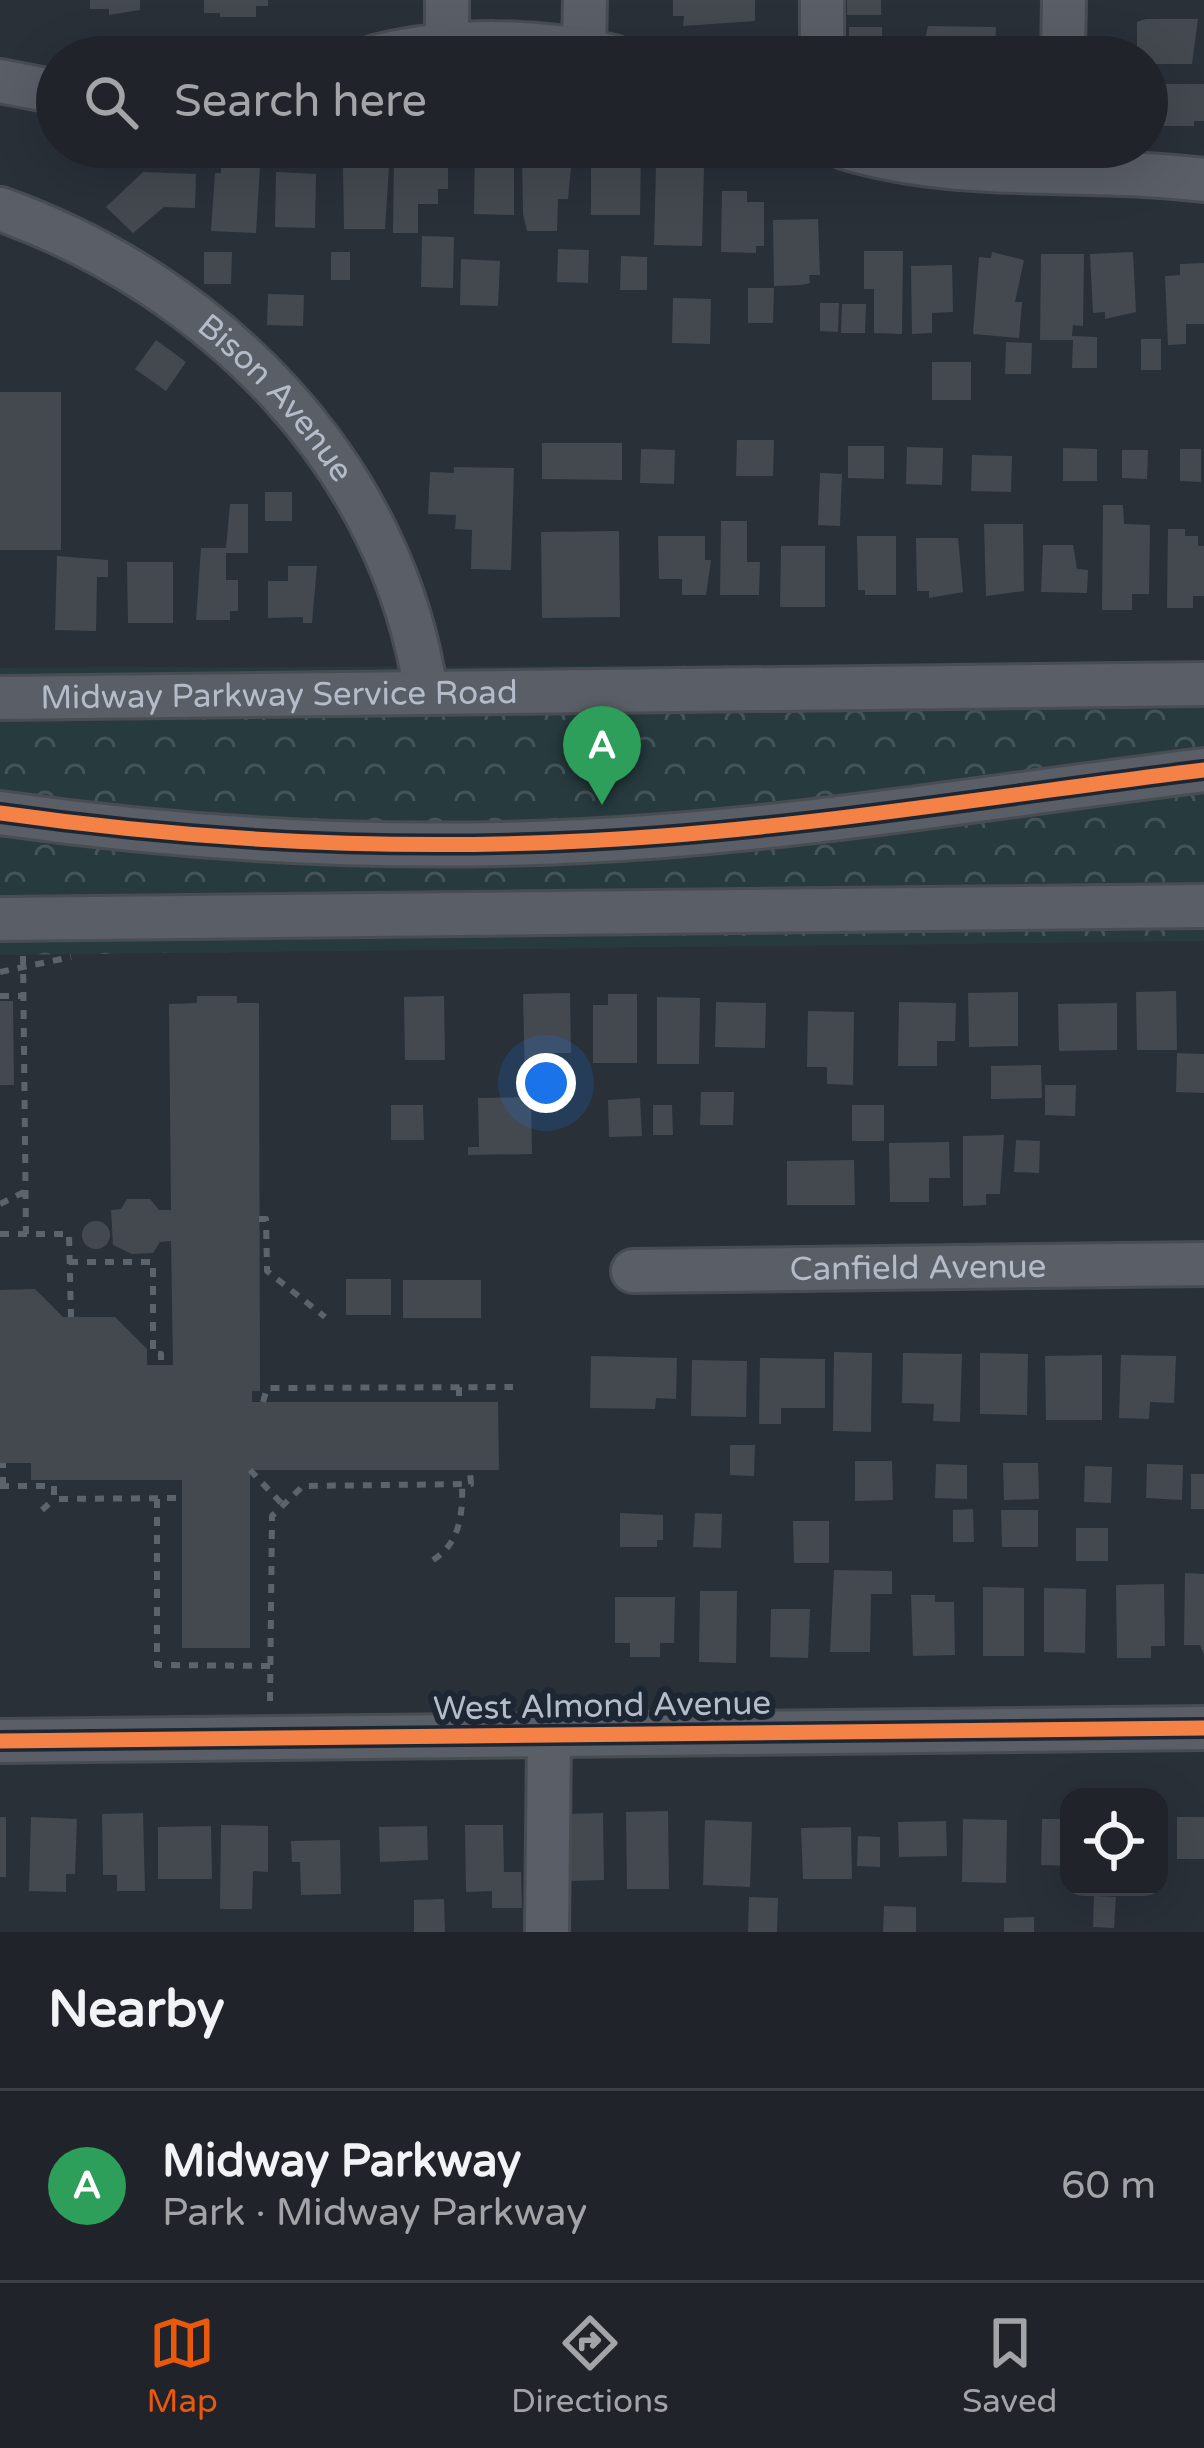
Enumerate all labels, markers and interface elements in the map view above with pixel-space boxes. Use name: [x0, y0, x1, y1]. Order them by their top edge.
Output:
search box: [36, 36, 1168, 168]
icon: search: [78, 69, 144, 135]
text: Search here: [174, 75, 427, 129]
street label: Bison Avenue: [190, 306, 362, 489]
street label: Midway Parkway Service Road: [40, 672, 518, 717]
pin: A: [563, 706, 641, 805]
your location: [516, 1053, 576, 1113]
street label: Canfield Avenue: [789, 1246, 1047, 1289]
street label: West Almond Avenue: [433, 1684, 771, 1728]
map controls: [1060, 1788, 1168, 1896]
button: locate: [1060, 1788, 1168, 1896]
text: Nearby: [48, 1979, 225, 2041]
text: Midway Parkway: [162, 2135, 521, 2189]
text: A: [72, 2162, 102, 2209]
text: 60 m: [1061, 2162, 1156, 2209]
text: Park · Midway Parkway: [162, 2189, 587, 2236]
tab: Map: [147, 2310, 218, 2421]
tab: Directions: [511, 2310, 669, 2421]
tab: Saved: [962, 2310, 1057, 2421]

